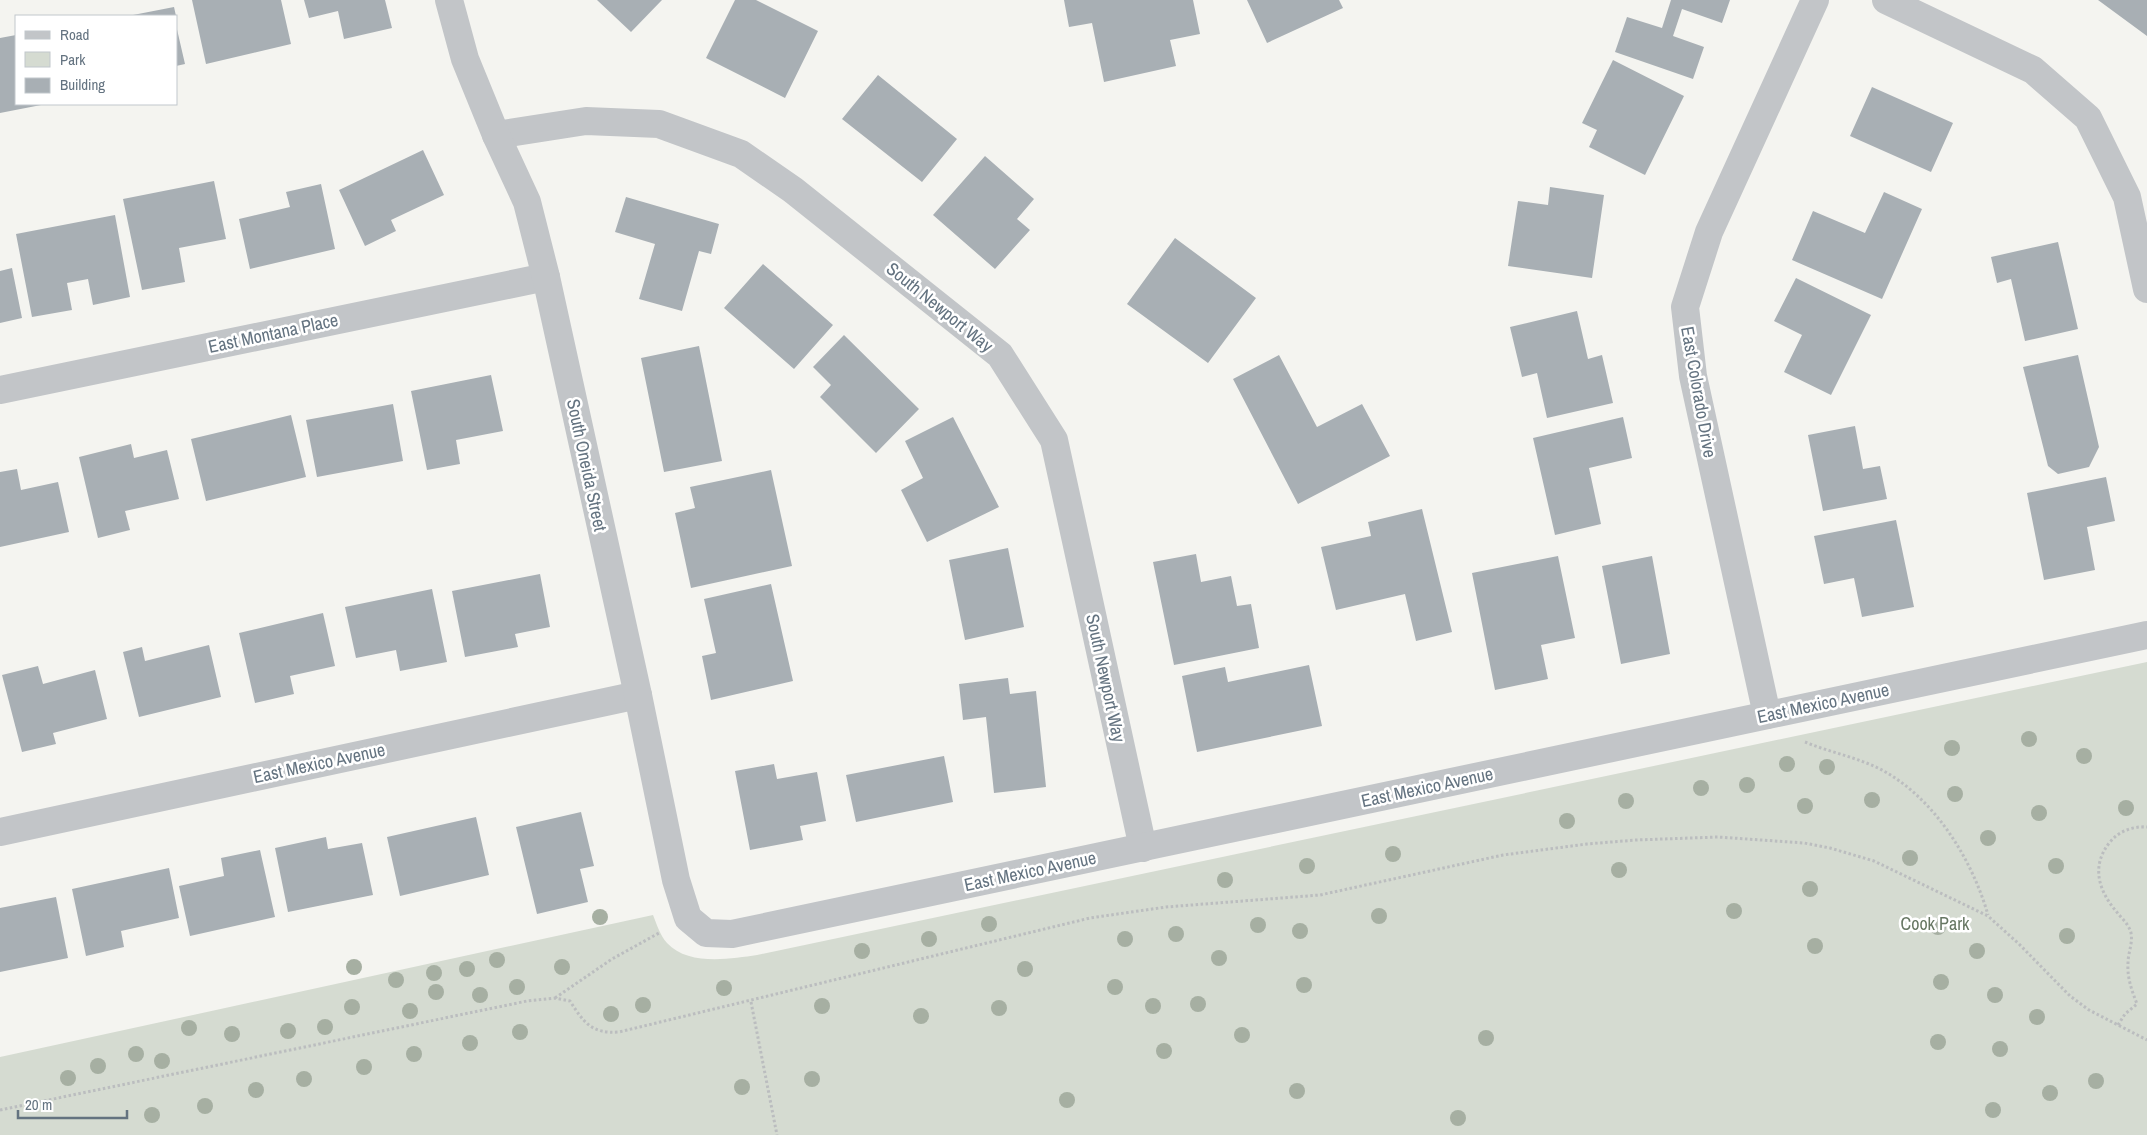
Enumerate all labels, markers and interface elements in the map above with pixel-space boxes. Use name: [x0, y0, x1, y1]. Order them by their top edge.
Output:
legend: [15, 15, 178, 105]
text: Road: [60, 24, 89, 45]
text: Park: [60, 49, 86, 70]
text: Building: [60, 74, 105, 95]
street label: South Newport Way: [881, 256, 999, 358]
street label: East Montana Place: [206, 307, 340, 359]
street label: East Colorado Drive: [1675, 324, 1723, 460]
street label: South Oneida Street: [561, 397, 613, 533]
street label: South Newport Way: [1080, 611, 1132, 745]
street label: East Mexico Avenue: [1755, 677, 1891, 729]
street label: East Mexico Avenue: [251, 737, 387, 789]
street label: East Mexico Avenue: [1359, 761, 1495, 813]
street label: East Mexico Avenue: [962, 845, 1098, 897]
park label: Cook Park: [1901, 911, 1970, 936]
scale bar: [18, 1088, 126, 1120]
text: 20 m: [25, 1094, 52, 1115]

